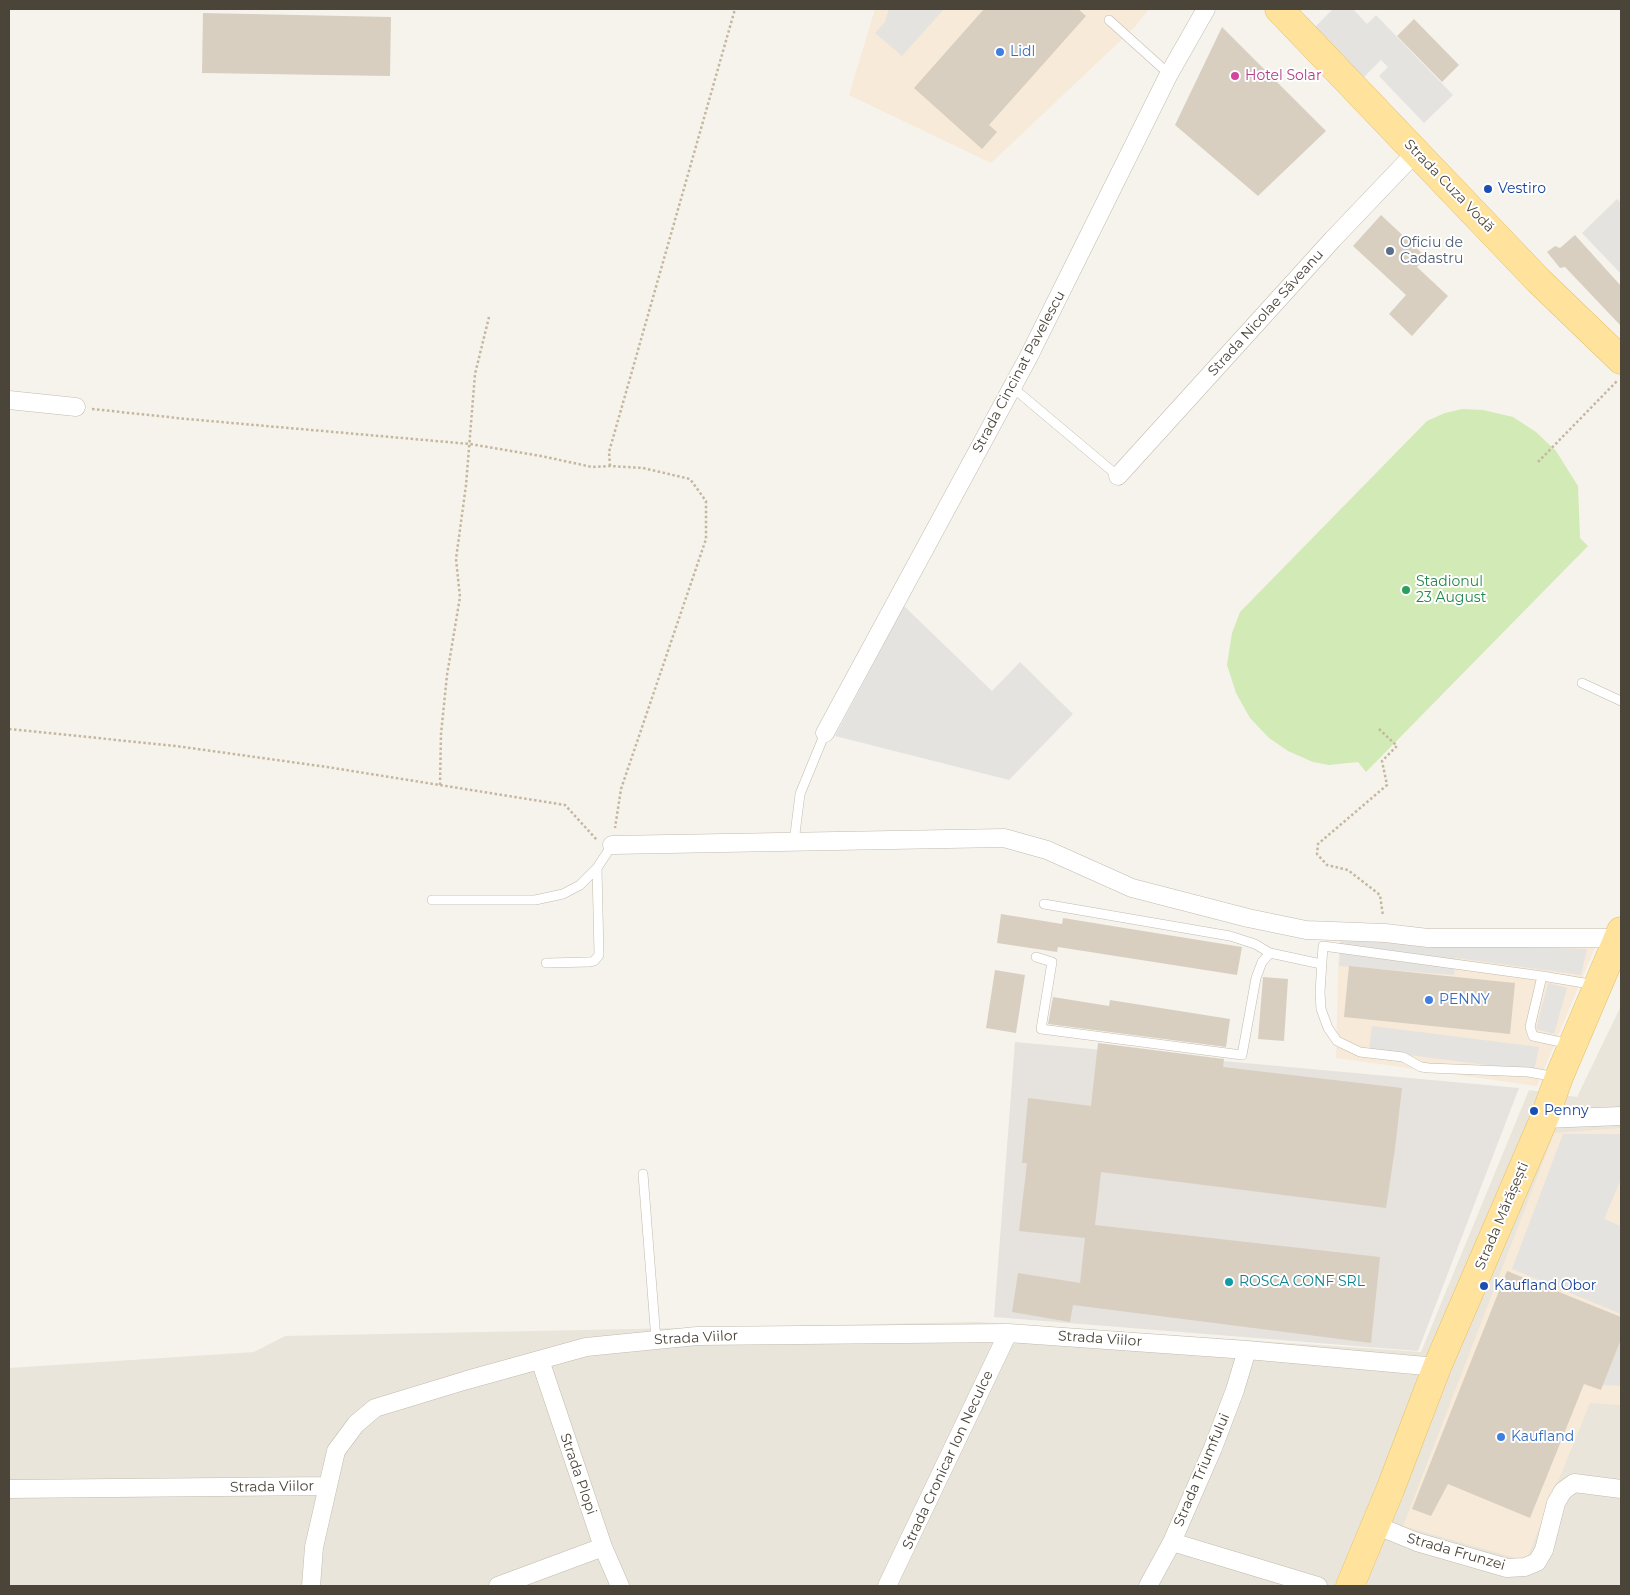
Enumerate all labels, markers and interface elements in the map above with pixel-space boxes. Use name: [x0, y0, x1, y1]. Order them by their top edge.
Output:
place label: Lidl: [1010, 44, 1035, 60]
marker: Lidl: [994, 46, 1006, 58]
place label: Hotel Solar: [1245, 68, 1321, 84]
marker: Hotel Solar: [1229, 70, 1241, 82]
street label: Strada Cuza Vodă: [1400, 136, 1498, 236]
place label: Vestiro: [1498, 181, 1546, 197]
marker: Vestiro: [1482, 183, 1494, 195]
place label: Oficiu de Cadastru: [1400, 235, 1463, 268]
marker: Oficiu de Cadastru: [1384, 245, 1396, 257]
street label: Strada Nicolae Săveanu: [1205, 246, 1327, 380]
street label: Strada Cincinat Pavelescu: [969, 288, 1069, 456]
place label: Stadionul 23 August: [1416, 574, 1486, 606]
marker: Stadionul 23 August: [1400, 584, 1412, 596]
place label: PENNY: [1439, 992, 1490, 1008]
marker: PENNY: [1423, 994, 1435, 1006]
place label: Penny: [1544, 1103, 1589, 1119]
marker: Penny: [1528, 1105, 1540, 1117]
street label: Strada Mărășești: [1472, 1160, 1532, 1272]
place label: ROSCA CONF SRL: [1239, 1274, 1365, 1290]
marker: ROSCA CONF SRL: [1223, 1276, 1235, 1288]
place label: Kaufland Obor: [1494, 1278, 1596, 1294]
marker: Kaufland Obor: [1478, 1280, 1490, 1292]
street label: Strada Viilor: [654, 1327, 738, 1349]
street label: Strada Viilor: [1057, 1328, 1143, 1350]
street label: Strada Cronicar Ion Neculce: [899, 1368, 997, 1552]
street label: Strada Triumfului: [1171, 1411, 1233, 1529]
place label: Kaufland: [1511, 1429, 1574, 1445]
street label: Strada Plopi: [556, 1431, 600, 1517]
marker: Kaufland: [1495, 1431, 1507, 1443]
street label: Strada Viilor: [230, 1478, 314, 1496]
street label: Strada Frunzei: [1405, 1530, 1507, 1574]

